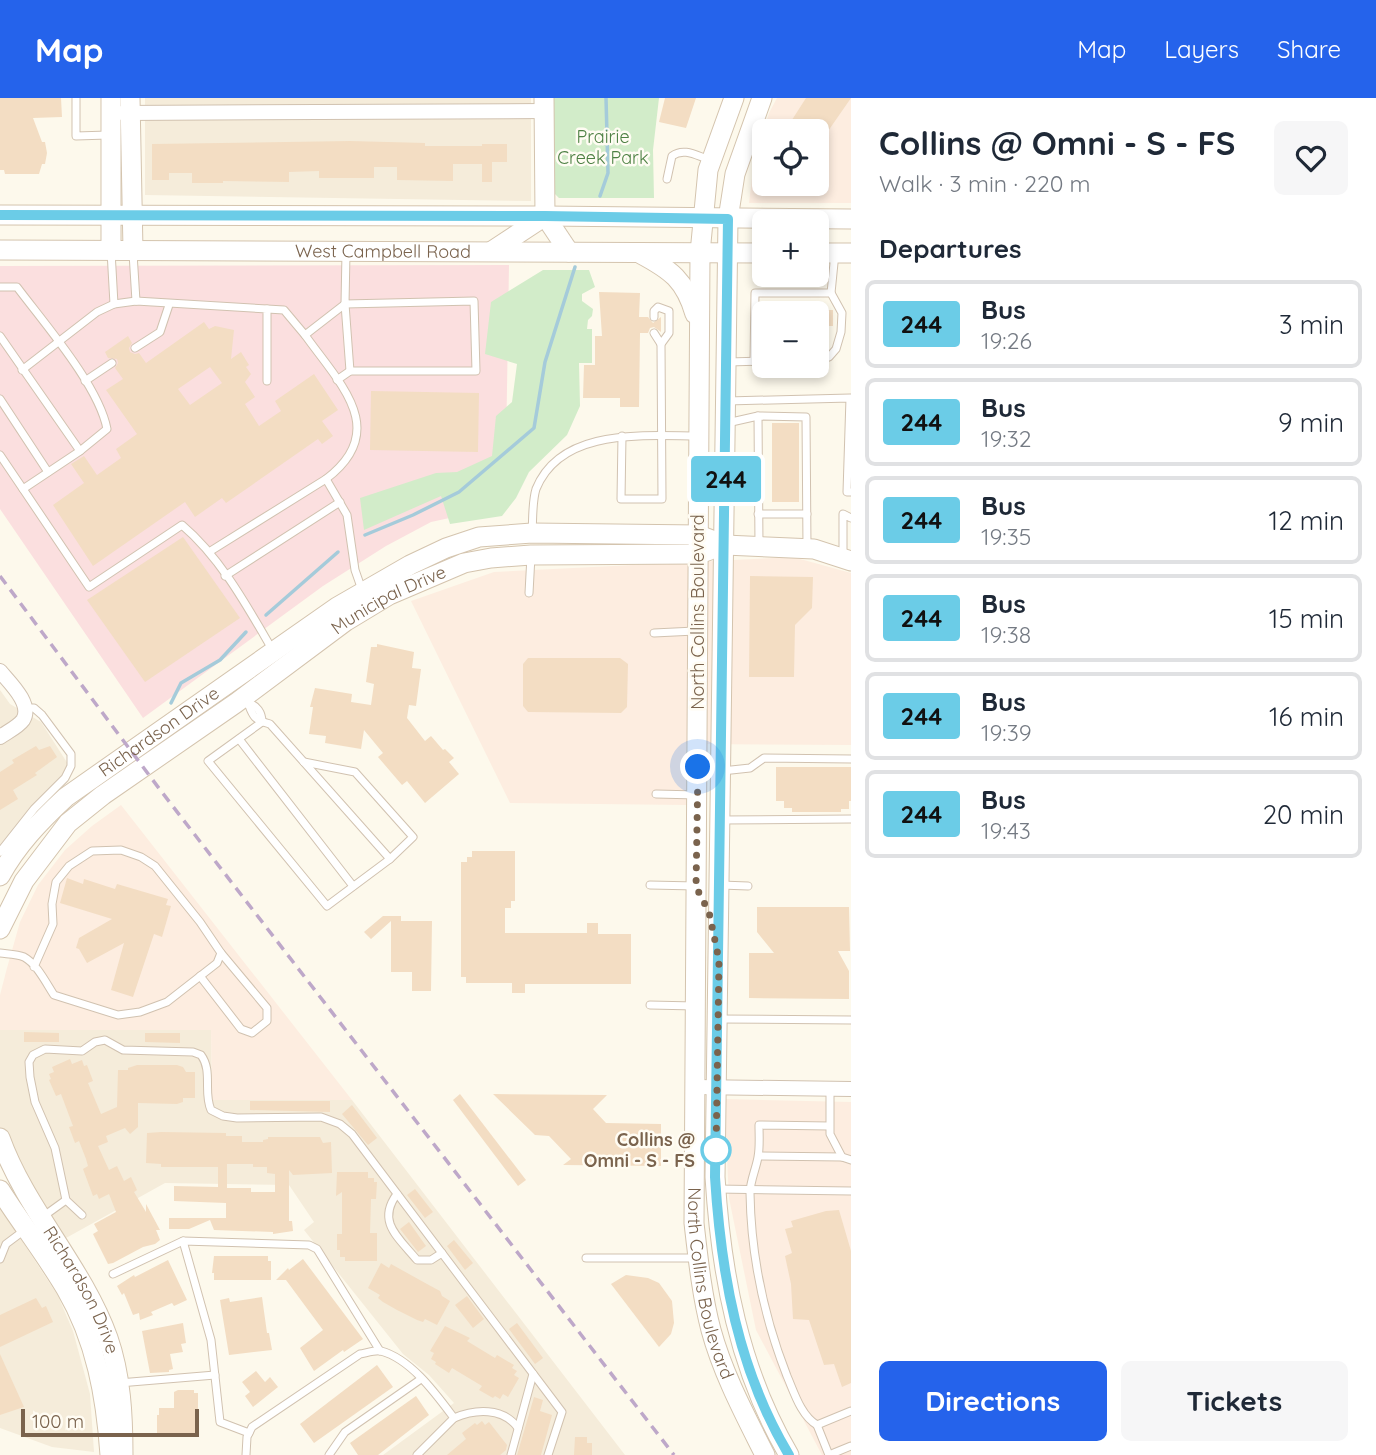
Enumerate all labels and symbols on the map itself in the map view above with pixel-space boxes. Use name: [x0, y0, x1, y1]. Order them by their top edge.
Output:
park label: Prairie Creek Park: [557, 125, 649, 169]
street label: West Campbell Road: [295, 239, 471, 263]
line badge: 244: [686, 456, 766, 502]
street label: North Collins Boulevard: [686, 514, 709, 710]
street label: Municipal Drive: [326, 560, 449, 639]
street label: Richardson Drive: [94, 681, 223, 782]
your location: [680, 749, 715, 784]
place label: Collins @ Omni - S - FS: [584, 1128, 695, 1172]
marker: Collins @ Omni - S - FS: [701, 1135, 731, 1165]
street label: North Collins Boulevard: [683, 1187, 739, 1383]
street label: Richardson Drive: [38, 1222, 124, 1357]
scale bar: [21, 1406, 200, 1438]

